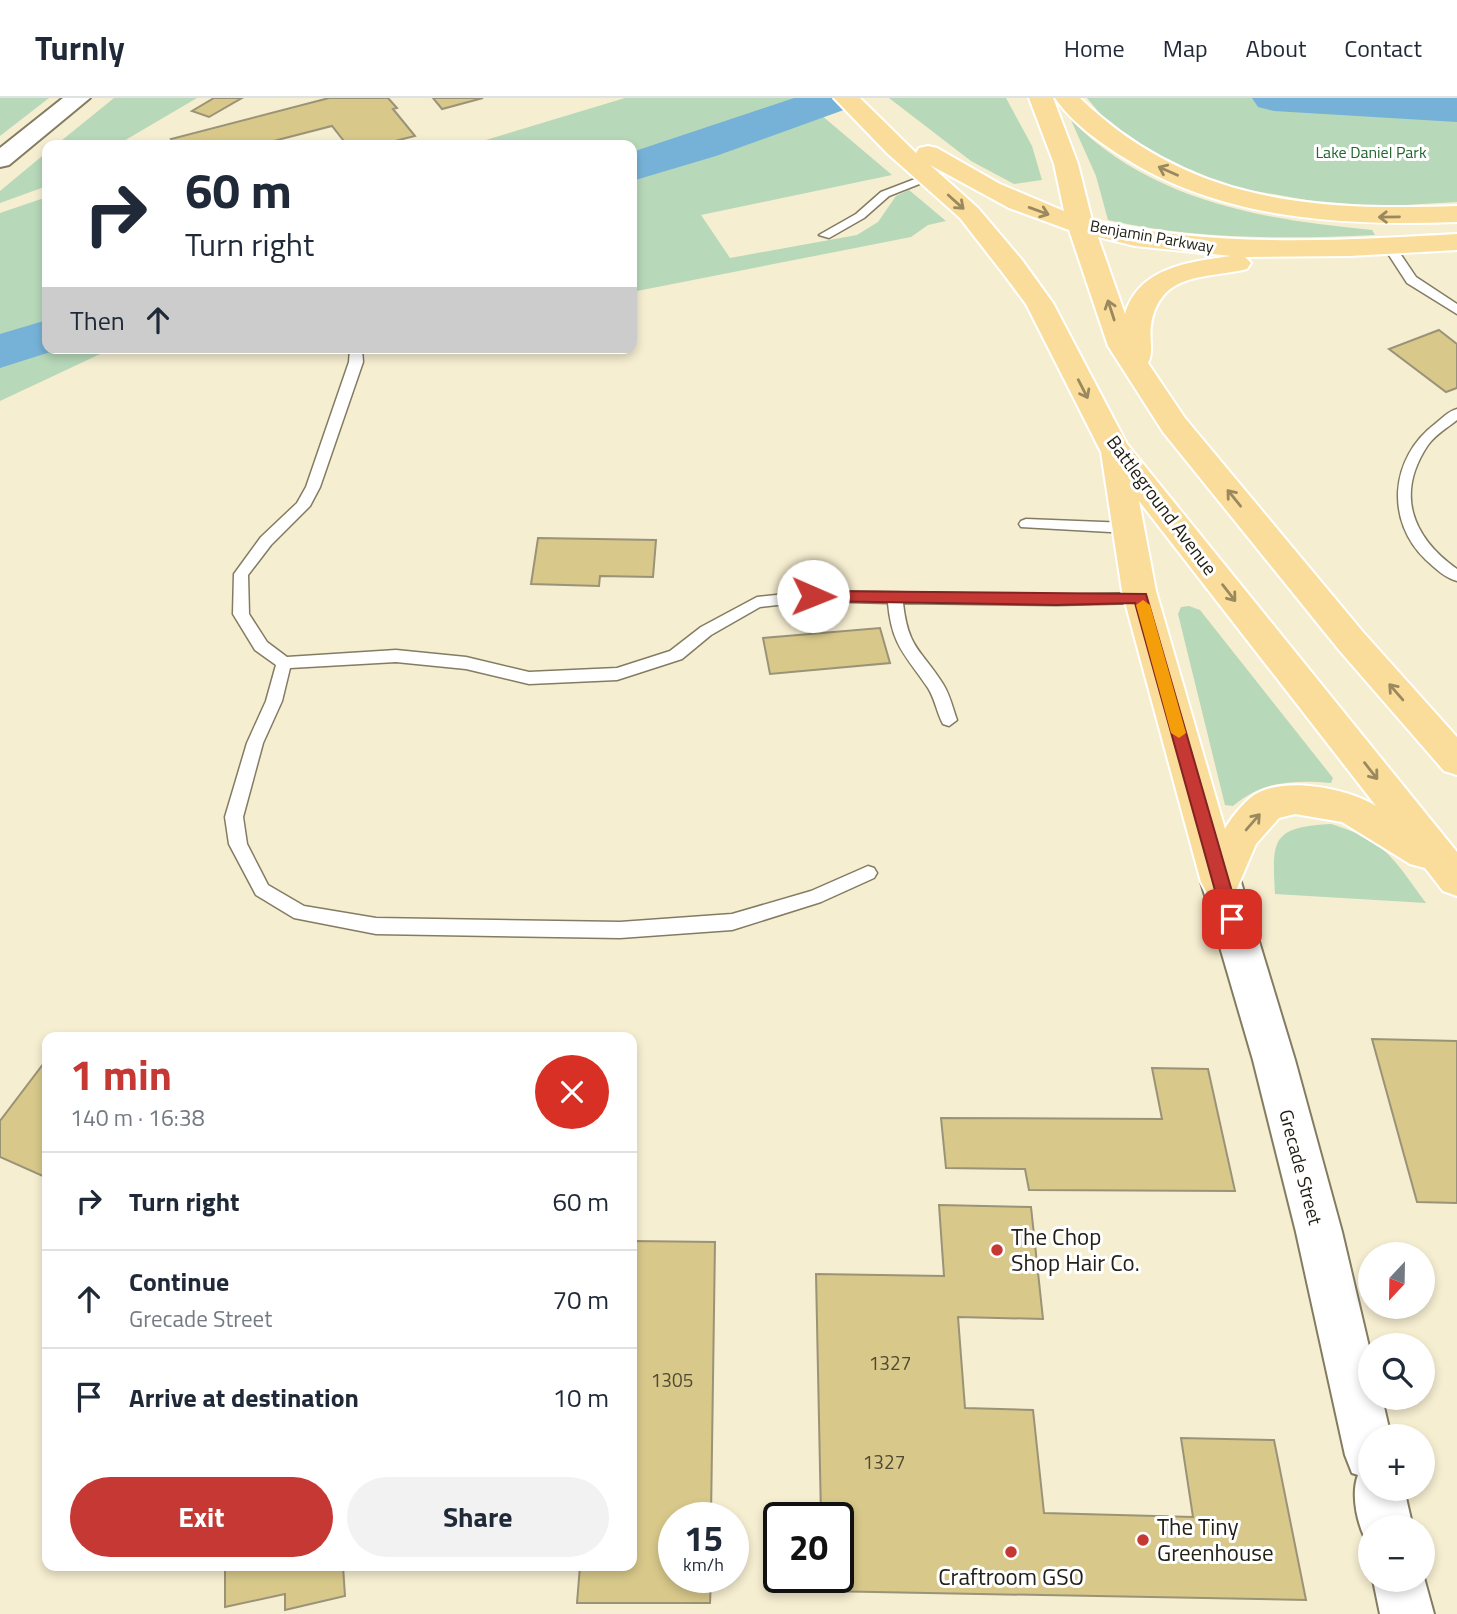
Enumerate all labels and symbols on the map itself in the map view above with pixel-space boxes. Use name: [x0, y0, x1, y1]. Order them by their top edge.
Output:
park label: Lake Daniel Park: [1315, 140, 1427, 164]
one-way arrow: [1158, 164, 1179, 177]
one-way arrow: [947, 194, 965, 210]
one-way arrow: [1028, 205, 1050, 218]
one-way arrow: [1378, 210, 1401, 224]
street label: Benjamin Parkway: [1088, 213, 1216, 259]
one-way arrow: [1103, 299, 1116, 321]
one-way arrow: [1077, 378, 1091, 399]
street label: Battleground Avenue: [1100, 429, 1225, 581]
one-way arrow: [1227, 490, 1242, 508]
position arrow: [776, 559, 850, 633]
one-way arrow: [1222, 583, 1237, 602]
one-way arrow: [1388, 683, 1404, 701]
one-way arrow: [1363, 762, 1378, 780]
one-way arrow: [1245, 813, 1261, 831]
pin: [1202, 889, 1262, 949]
street label: Grecade Street: [1272, 1106, 1331, 1228]
place label: The Chop Shop Hair Co.: [1011, 1219, 1140, 1280]
marker: The Chop Shop Hair Co.: [989, 1242, 1005, 1258]
north arrow: [1358, 1242, 1435, 1320]
house number: 1327: [869, 1348, 911, 1377]
house number: 1305: [651, 1365, 693, 1394]
house number: 1327: [863, 1447, 905, 1476]
speed limit sign: 20: [763, 1502, 854, 1593]
place label: The Tiny Greenhouse: [1157, 1509, 1274, 1570]
marker: The Tiny Greenhouse: [1135, 1532, 1151, 1548]
marker: Craftroom GSO: [1003, 1544, 1019, 1560]
place label: Craftroom GSO: [938, 1559, 1084, 1594]

